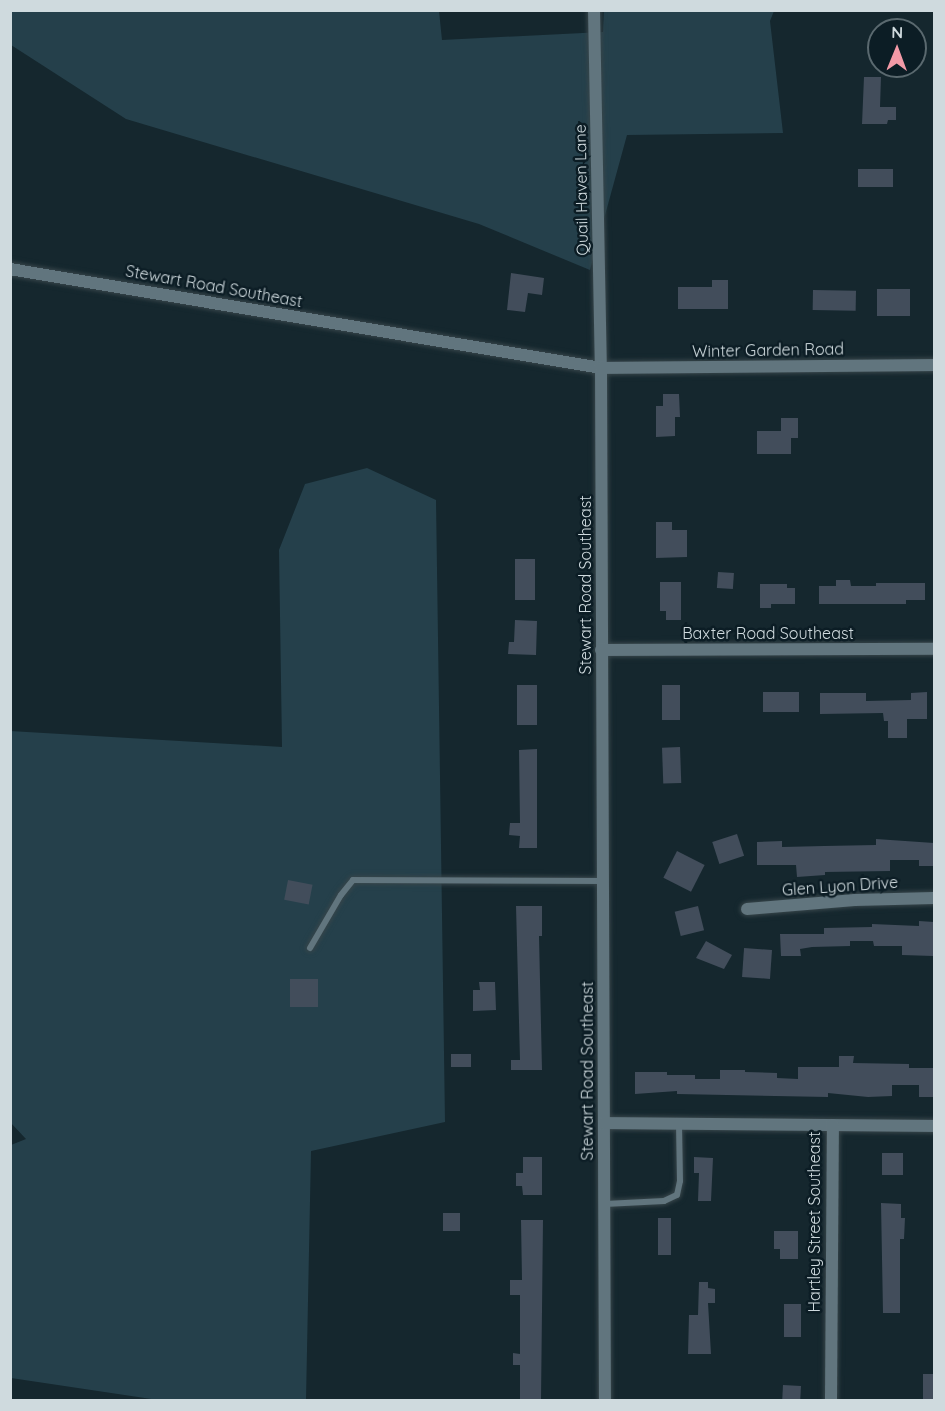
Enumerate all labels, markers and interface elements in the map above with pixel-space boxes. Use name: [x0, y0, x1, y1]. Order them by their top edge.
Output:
north arrow: [867, 18, 927, 78]
text: N: [891, 22, 903, 42]
street label: Quail Haven Lane: [570, 124, 592, 256]
street label: Stewart Road Southeast: [124, 261, 304, 311]
street label: Winter Garden Road: [692, 339, 844, 361]
street label: Stewart Road Southeast: [575, 495, 595, 675]
street label: Baxter Road Southeast: [682, 623, 854, 643]
street label: Glen Lyon Drive: [781, 872, 899, 900]
street label: Stewart Road Southeast: [577, 981, 597, 1161]
street label: Hartley Street Southeast: [804, 1132, 824, 1312]

